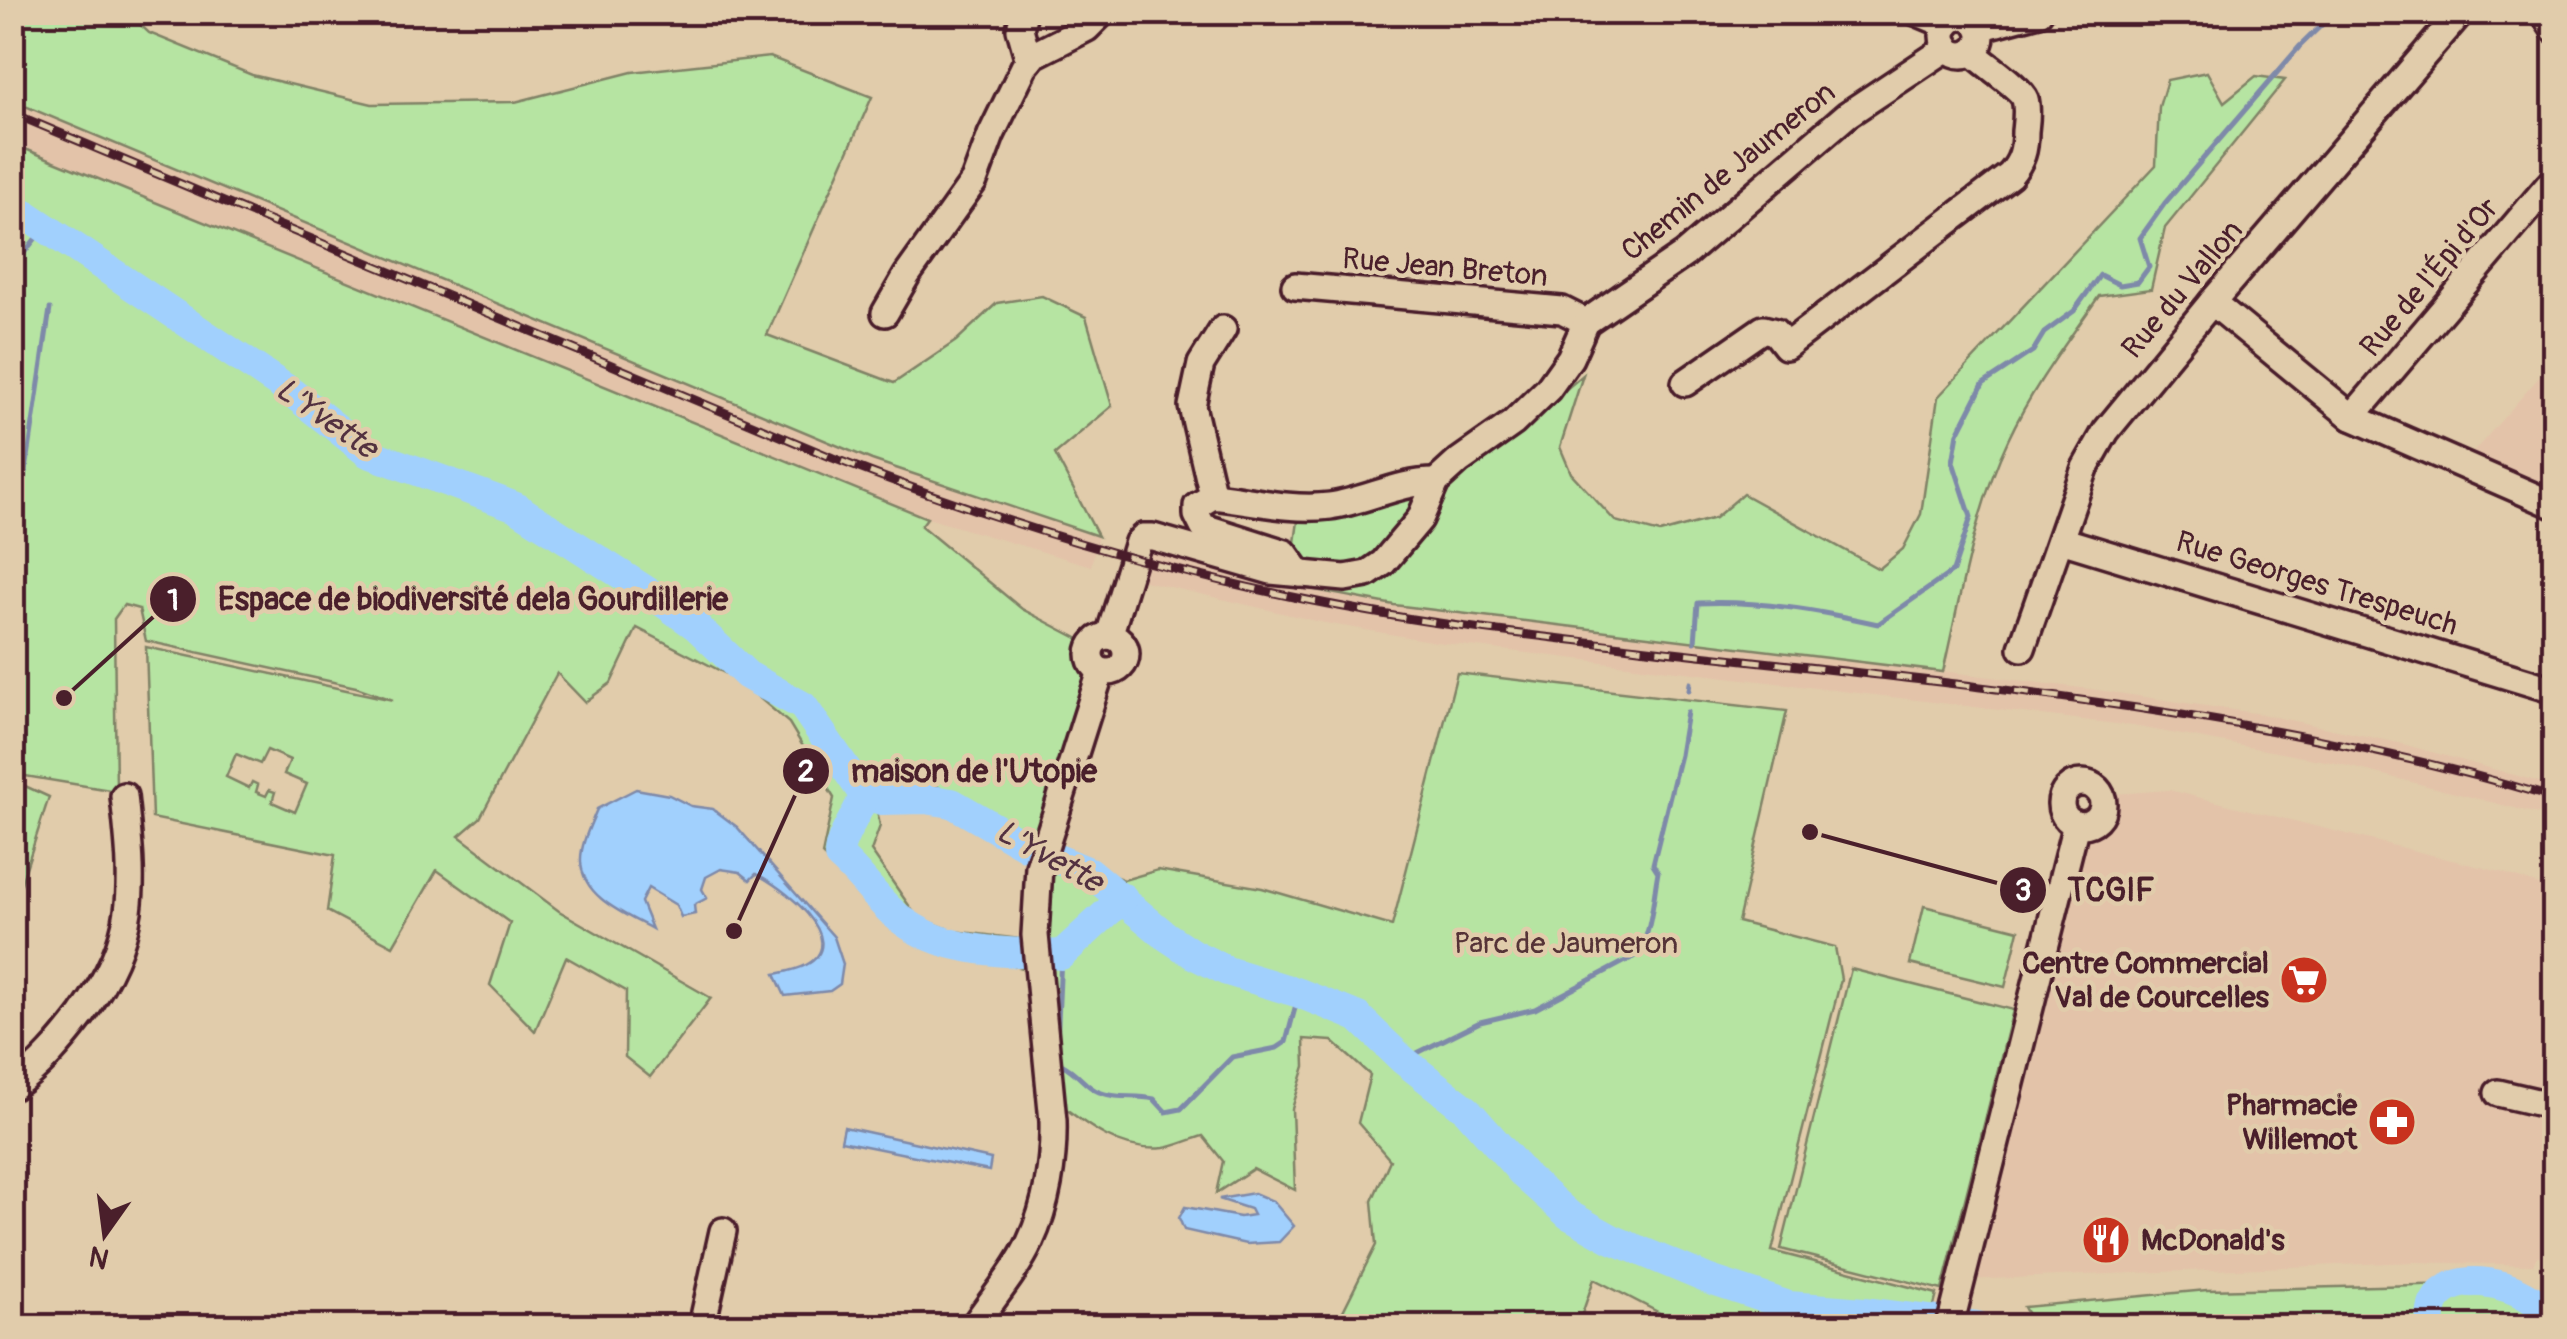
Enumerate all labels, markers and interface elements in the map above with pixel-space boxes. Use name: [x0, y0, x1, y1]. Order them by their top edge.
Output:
street label: Chemin de Jaumeron: [1614, 74, 1843, 269]
street label: Rue de l'Épi d'Or: [2352, 190, 2507, 364]
street label: Rue du Vallon: [2114, 213, 2251, 366]
street label: Rue Jean Breton: [1341, 240, 1549, 295]
water label: L'Yvette: [268, 370, 388, 470]
street label: Rue Georges Trespeuch: [2172, 523, 2462, 644]
callout: Espace de biodiversité dela Gourdillerie: [148, 568, 748, 630]
text: Espace de biodiversité dela Gourdillerie: [218, 580, 729, 620]
text: 1: [167, 582, 179, 619]
callout: maison de l'Utopie: [781, 740, 1117, 802]
text: maison de l'Utopie: [851, 752, 1098, 792]
text: 2: [798, 753, 814, 790]
water label: L'Yvette: [990, 812, 1112, 904]
callout: TCGIF: [1998, 859, 2175, 921]
text: TCGIF: [2066, 871, 2155, 911]
text: 3: [2015, 872, 2031, 909]
park label: Parc de Jaumeron: [1454, 925, 1678, 962]
place label: Centre Commercial Val de Courcelles: [2022, 945, 2270, 1016]
supermarket icon: Centre Commercial Val de Courcelles: [2278, 954, 2330, 1006]
place label: Pharmacie Willemot: [2226, 1087, 2358, 1158]
pharmacy icon: Pharmacie Willemot: [2366, 1096, 2418, 1148]
north arrow: [55, 1184, 155, 1284]
restaurant icon: McDonald's: [2080, 1214, 2132, 1266]
place label: McDonald's: [2141, 1222, 2285, 1259]
text: N: [86, 1238, 113, 1276]

